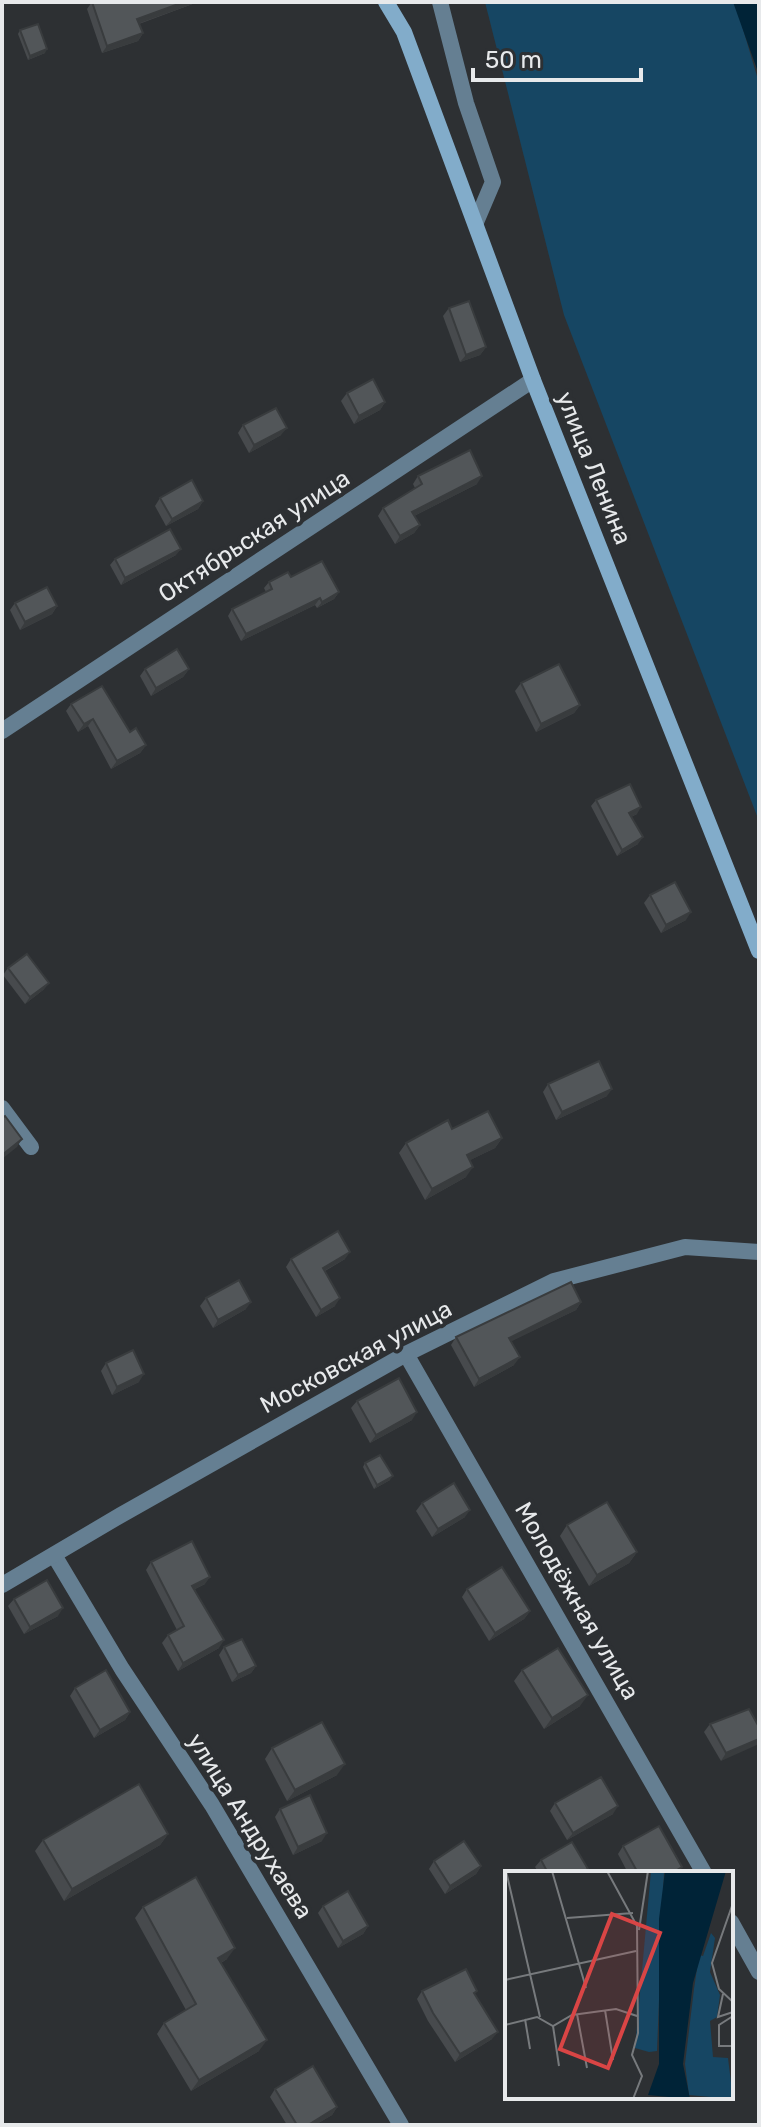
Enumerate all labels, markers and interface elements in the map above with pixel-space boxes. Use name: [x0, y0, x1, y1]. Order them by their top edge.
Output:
scale bar: [473, 32, 641, 82]
text: 50 m: [485, 46, 542, 74]
street label: улица Ленина: [551, 387, 637, 549]
street label: Октябрьская улица: [153, 464, 355, 608]
street label: Московская улица: [255, 1295, 457, 1419]
street label: Молодёжная улица: [509, 1497, 645, 1705]
street label: улица Андрухаева: [182, 1728, 318, 1924]
inset map: [505, 1871, 733, 2099]

